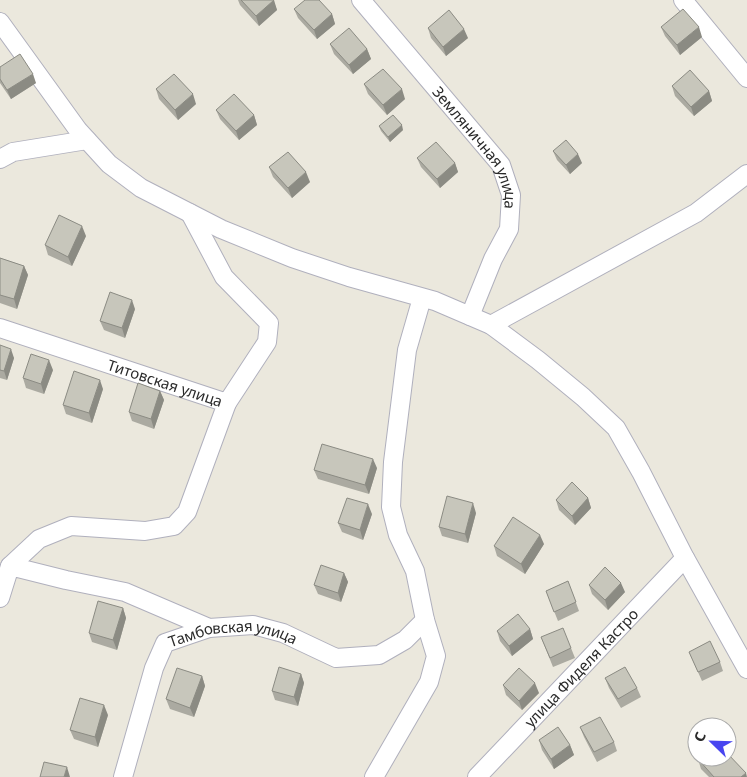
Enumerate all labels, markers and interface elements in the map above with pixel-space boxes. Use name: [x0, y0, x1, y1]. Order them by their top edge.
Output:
street label: Земляничная улица: [428, 82, 521, 210]
street label: Титовская улица: [105, 354, 225, 411]
street label: улица Фиделя Кастро: [520, 604, 642, 731]
text: Тамбовская улица: [166, 615, 301, 651]
street label: Тамбовская улица: [168, 635, 300, 655]
north arrow: [687, 717, 737, 767]
text: С: [689, 729, 710, 745]

